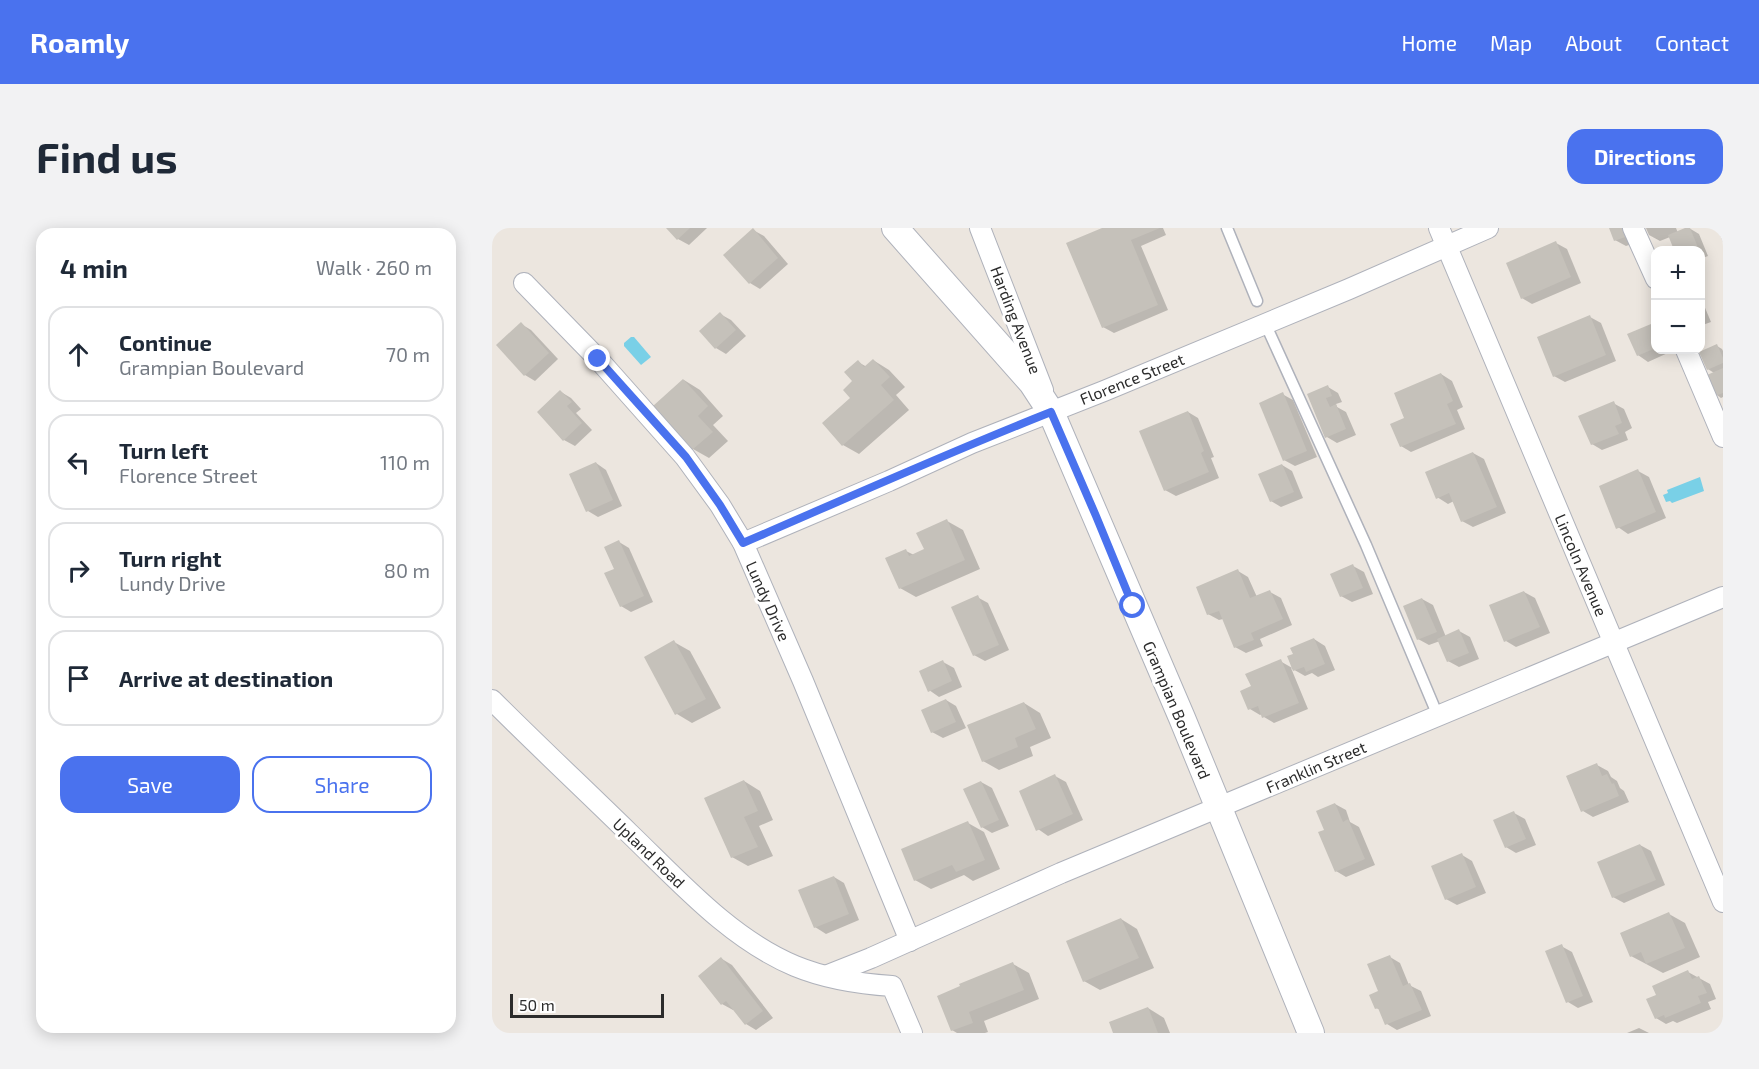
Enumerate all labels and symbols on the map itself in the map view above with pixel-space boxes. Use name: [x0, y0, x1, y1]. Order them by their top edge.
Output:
street label: Harding Avenue: [987, 263, 1046, 376]
route end: [584, 345, 610, 371]
street label: Florence Street: [1077, 349, 1187, 408]
street label: Lincoln Avenue: [1551, 511, 1612, 619]
street label: Lundy Drive: [742, 558, 795, 644]
route start: [1119, 592, 1145, 618]
street label: Grampian Boulevard: [1140, 638, 1215, 782]
street label: Franklin Street: [1263, 737, 1369, 796]
street label: Upland Road: [610, 814, 689, 892]
scale bar: [510, 991, 664, 1018]

